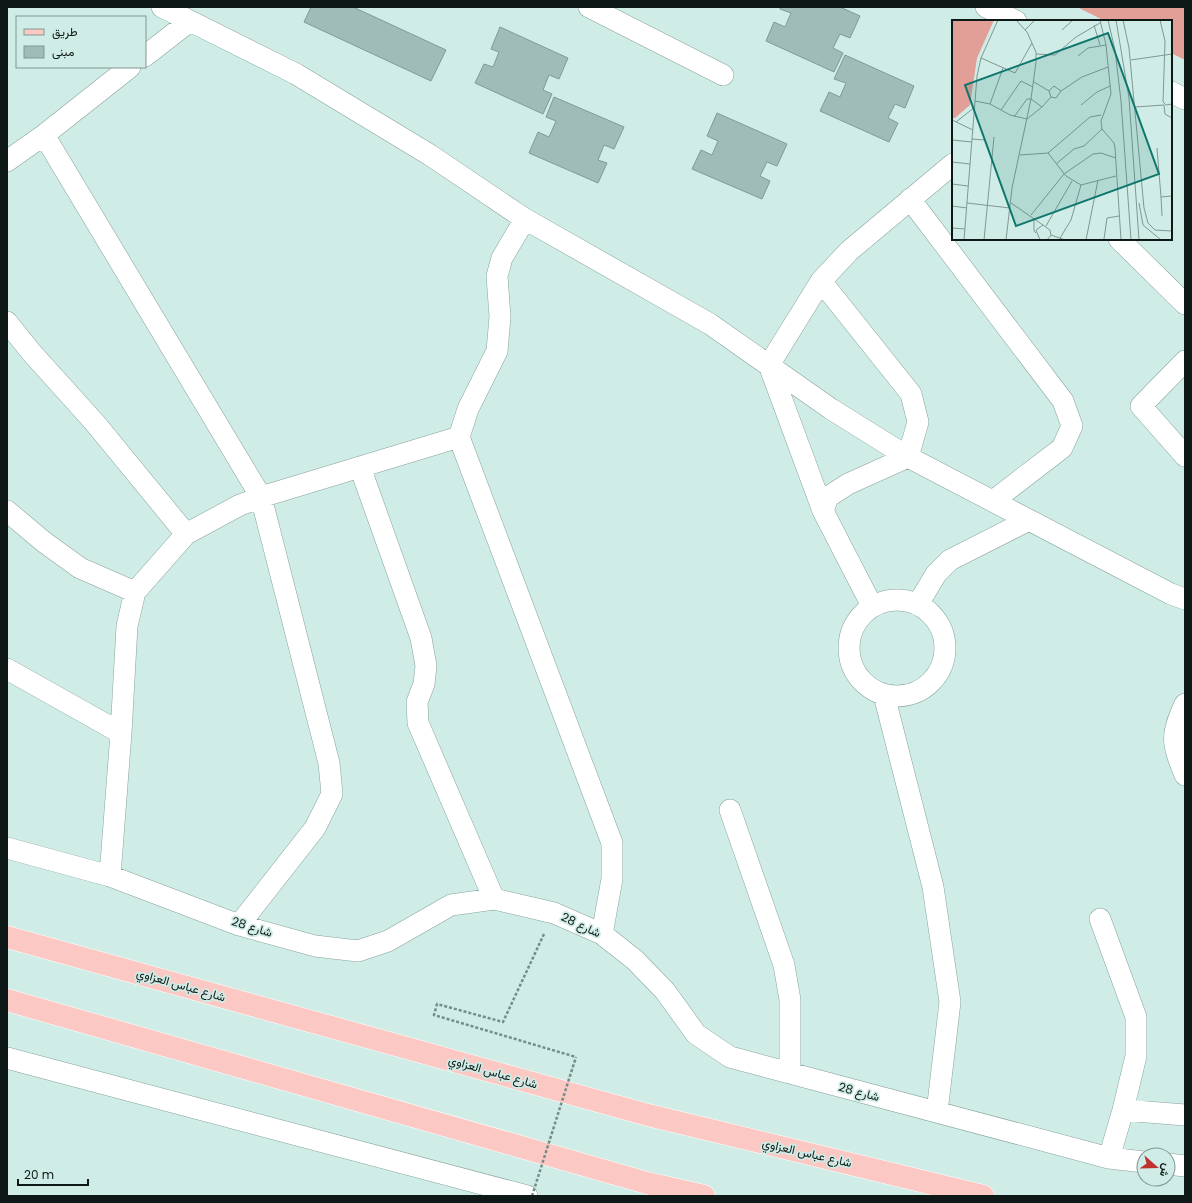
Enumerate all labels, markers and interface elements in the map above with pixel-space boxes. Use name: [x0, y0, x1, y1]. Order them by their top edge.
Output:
legend: [16, 16, 146, 68]
inset map: [952, 20, 1172, 240]
text: طريق: [52, 23, 78, 40]
text: مبنى: [52, 43, 74, 60]
street label: شارع 28: [558, 908, 604, 942]
street label: شارع 28: [229, 912, 275, 942]
street label: شارع عباس العزاوي: [134, 964, 228, 1007]
street label: شارع عباس العزاوي: [446, 1051, 540, 1094]
street label: شارع 28: [836, 1078, 882, 1106]
street label: شارع عباس العزاوي: [760, 1134, 854, 1173]
north arrow: [1136, 1147, 1176, 1187]
scale bar: [18, 1161, 88, 1187]
text: ش: [1156, 1161, 1175, 1179]
text: 20 m: [24, 1166, 54, 1183]

